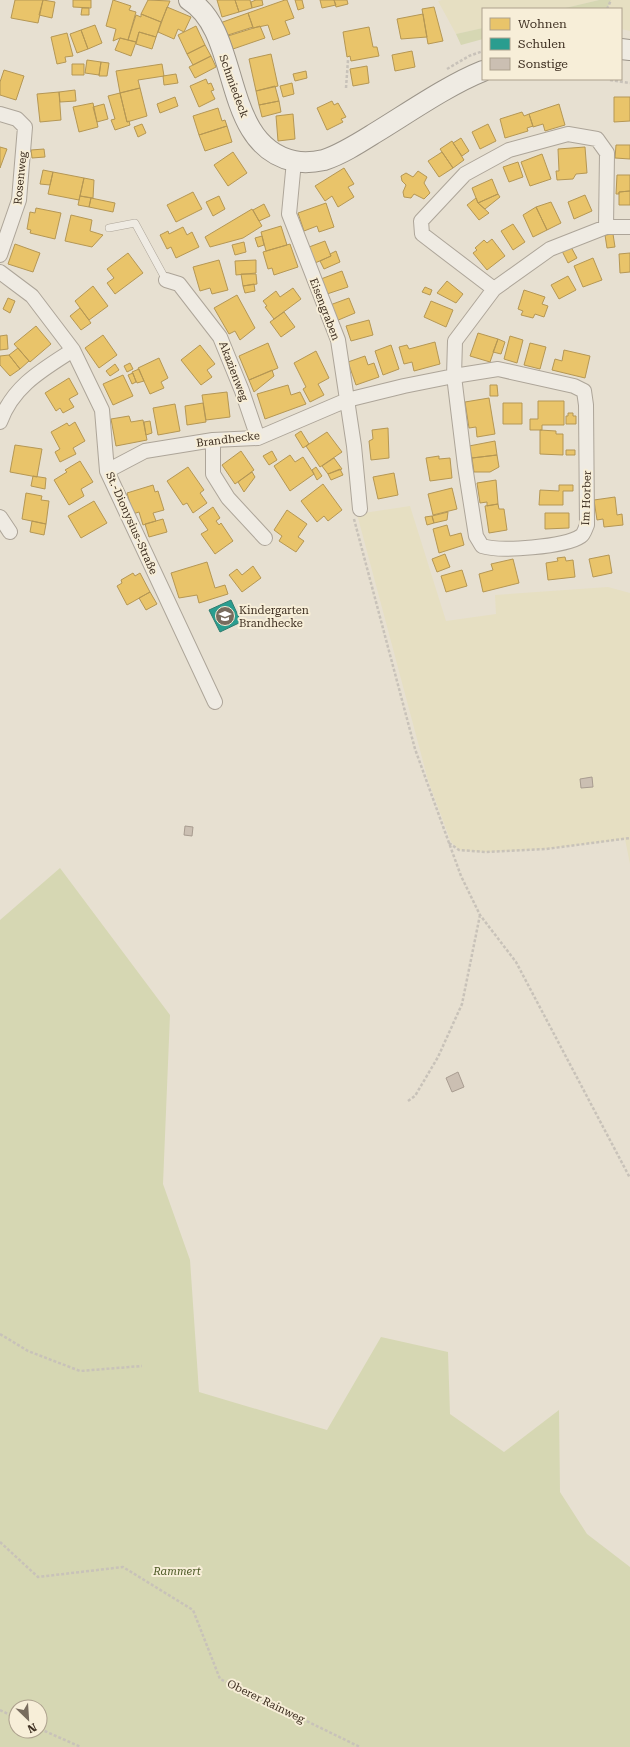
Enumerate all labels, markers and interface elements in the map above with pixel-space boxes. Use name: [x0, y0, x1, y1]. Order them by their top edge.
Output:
legend: [482, 8, 622, 80]
text: Wohnen: [518, 17, 567, 31]
text: Schulen: [518, 37, 566, 51]
street label: Schmiedeck: [216, 53, 251, 120]
text: Sonstige: [518, 57, 568, 71]
street label: Rosenweg: [11, 150, 30, 205]
street label: Eisengraben: [307, 276, 342, 342]
street label: Akazienweg: [216, 339, 251, 404]
street label: Brandhecke: [196, 429, 261, 450]
street label: St.-Dionysius-Straße: [103, 470, 160, 576]
street label: Im Horber: [579, 470, 594, 526]
place label: Kindergarten Brandhecke: [239, 604, 309, 630]
school or university icon: Kindergarten Brandhecke: [214, 605, 236, 627]
park label: Rammert: [152, 1565, 202, 1578]
street label: Oberer Rainweg: [225, 1677, 307, 1726]
north arrow: [8, 1699, 48, 1739]
text: N: [25, 1720, 39, 1736]

